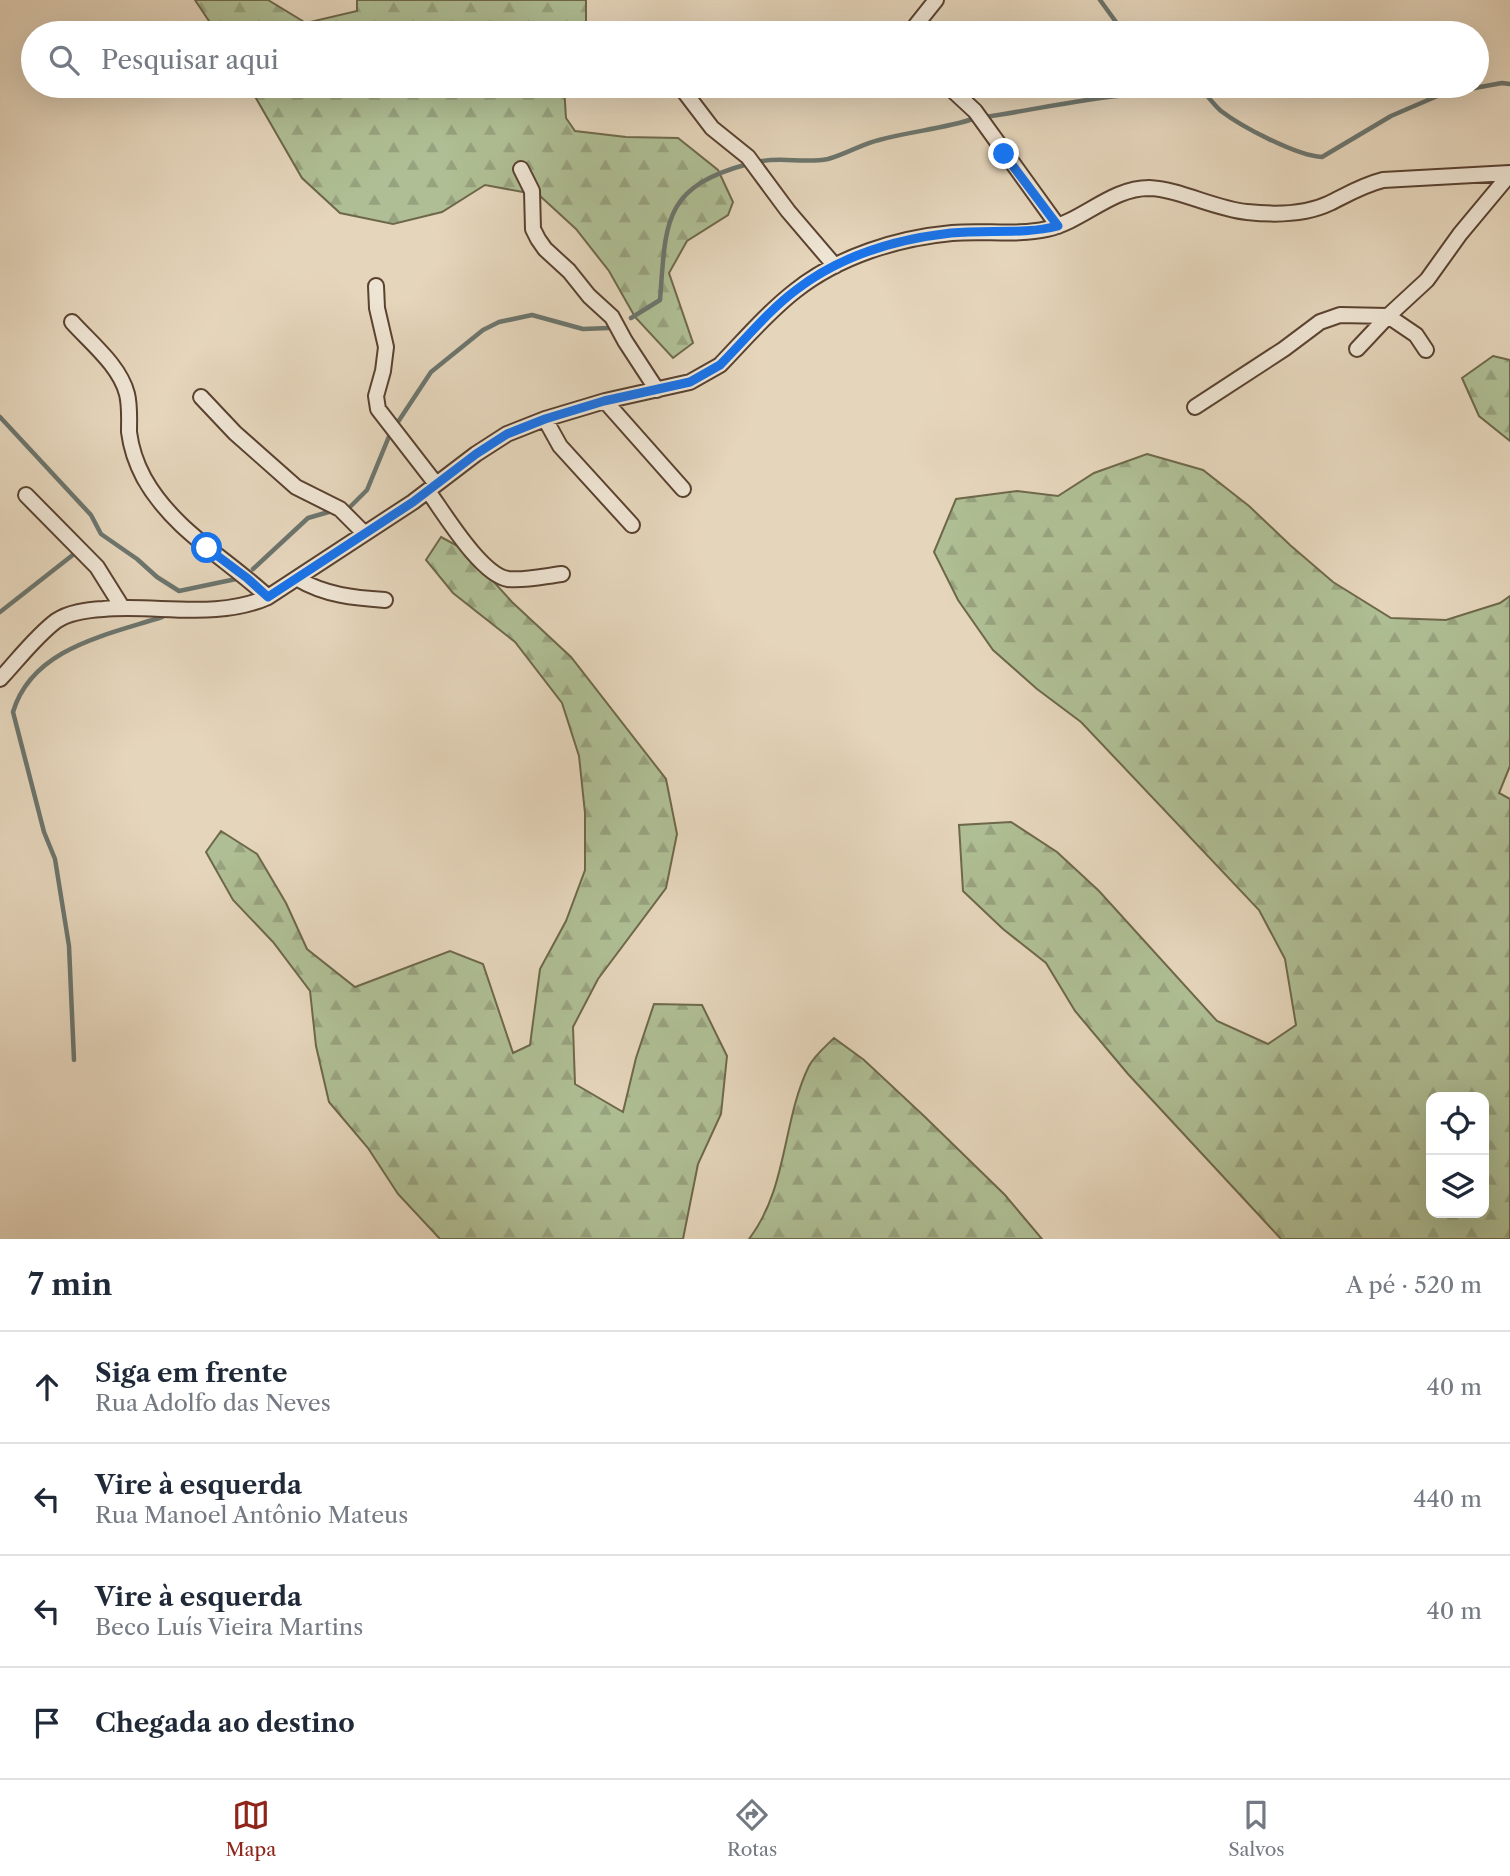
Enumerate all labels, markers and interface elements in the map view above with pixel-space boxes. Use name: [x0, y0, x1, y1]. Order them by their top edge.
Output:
search box: [21, 21, 1489, 98]
icon: search: [45, 41, 83, 79]
text: Pesquisar aqui: [101, 44, 279, 76]
route end: [988, 138, 1019, 169]
route start: [191, 532, 222, 563]
map controls: [1426, 1092, 1489, 1218]
button: locate: [1426, 1092, 1489, 1155]
button: layers: [1426, 1155, 1489, 1218]
text: 7 min: [28, 1266, 112, 1303]
text: A pé · 520 m: [1346, 1271, 1482, 1299]
text: Siga em frente: [95, 1357, 288, 1389]
icon: ahead: [28, 1368, 66, 1406]
text: 40 m: [1427, 1373, 1482, 1401]
text: Rua Adolfo das Neves: [95, 1389, 331, 1417]
text: Vire à esquerda: [95, 1469, 302, 1501]
icon: left: [28, 1480, 66, 1518]
text: 440 m: [1413, 1485, 1482, 1513]
text: Rua Manoel Antônio Mateus: [95, 1501, 408, 1529]
text: Vire à esquerda: [95, 1581, 302, 1613]
icon: left: [28, 1592, 66, 1630]
text: 40 m: [1427, 1597, 1482, 1625]
text: Beco Luís Vieira Martins: [95, 1613, 363, 1641]
icon: arrive: [28, 1704, 66, 1742]
text: Chegada ao destino: [95, 1707, 355, 1739]
tab: Mapa: [225, 1796, 276, 1861]
tab: Rotas: [727, 1796, 777, 1861]
tab: Salvos: [1228, 1796, 1285, 1861]

